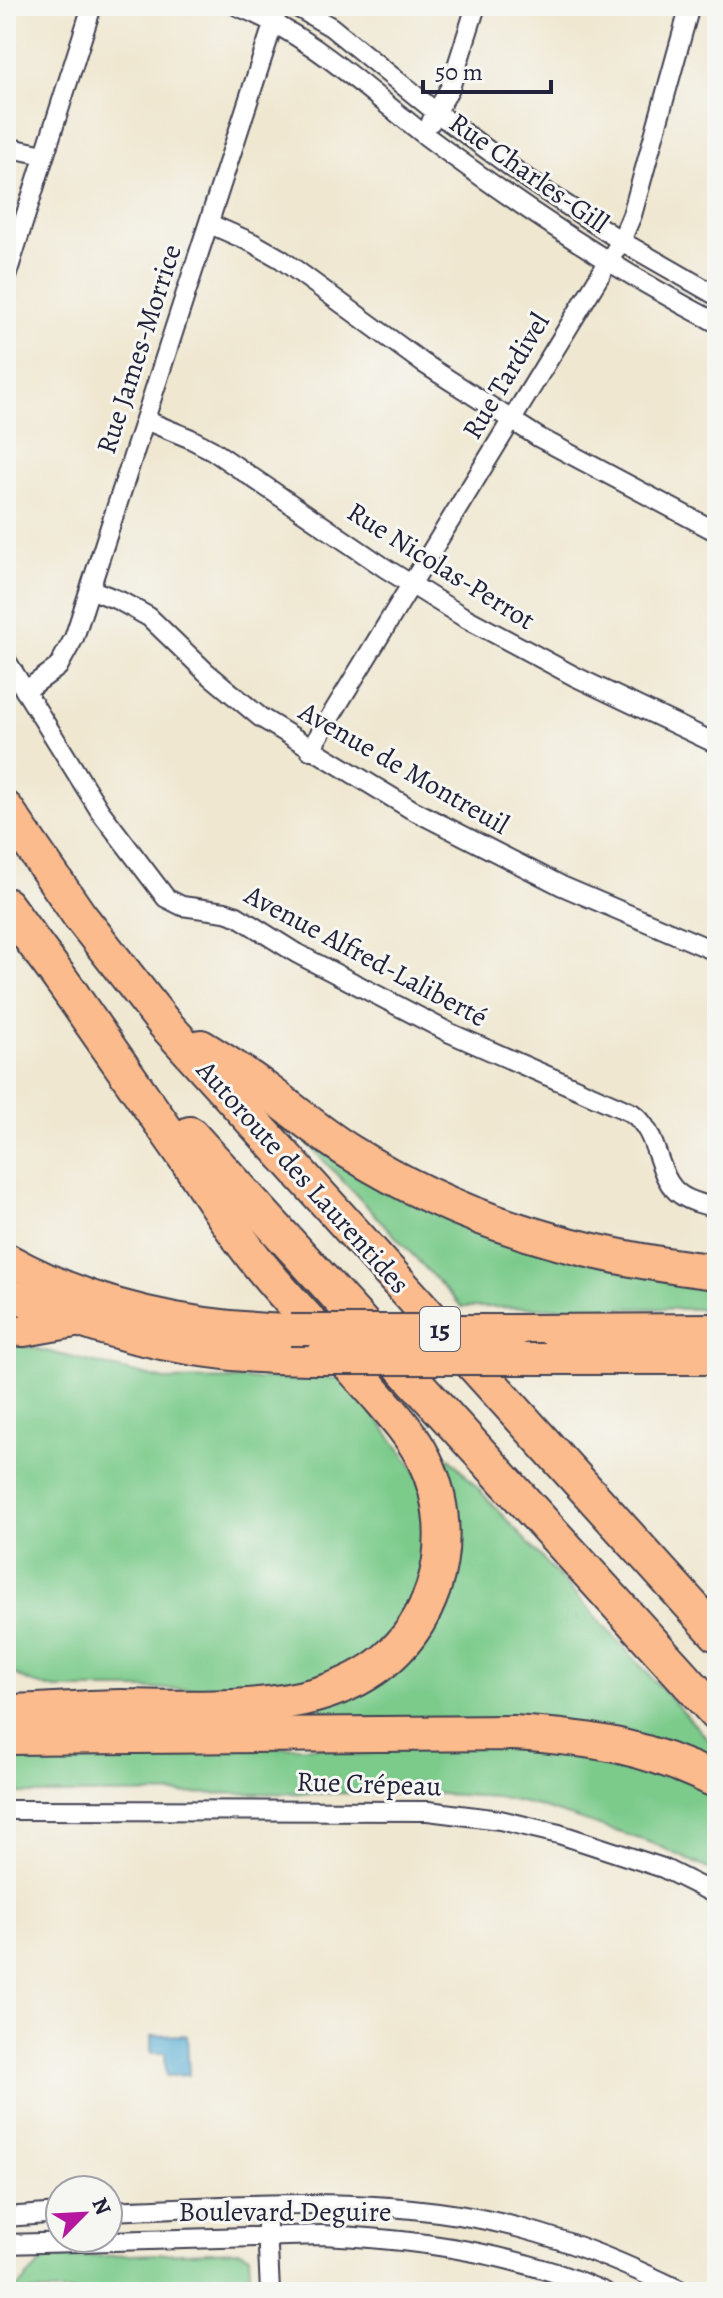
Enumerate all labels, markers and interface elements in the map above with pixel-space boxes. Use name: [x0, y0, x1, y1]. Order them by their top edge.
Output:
scale bar: [423, 44, 551, 94]
text: 50 m: [435, 56, 483, 88]
street label: Rue Charles-Gill: [442, 104, 616, 242]
street label: Rue James-Morrice: [87, 239, 191, 459]
street label: Rue Tardivel: [453, 306, 559, 446]
street label: Rue Nicolas-Perrot: [340, 493, 542, 639]
street label: Avenue de Montreuil: [291, 692, 516, 844]
street label: Avenue Alfred-Laliberté: [237, 875, 494, 1036]
street label: Autoroute des Laurentides: [187, 1051, 418, 1302]
road number: 15: [420, 1307, 460, 1351]
street label: Rue Crépeau: [296, 1762, 443, 1806]
north arrow: [44, 2174, 124, 2254]
text: N: [84, 2193, 118, 2220]
street label: Boulevard Deguire: [179, 2193, 392, 2231]

